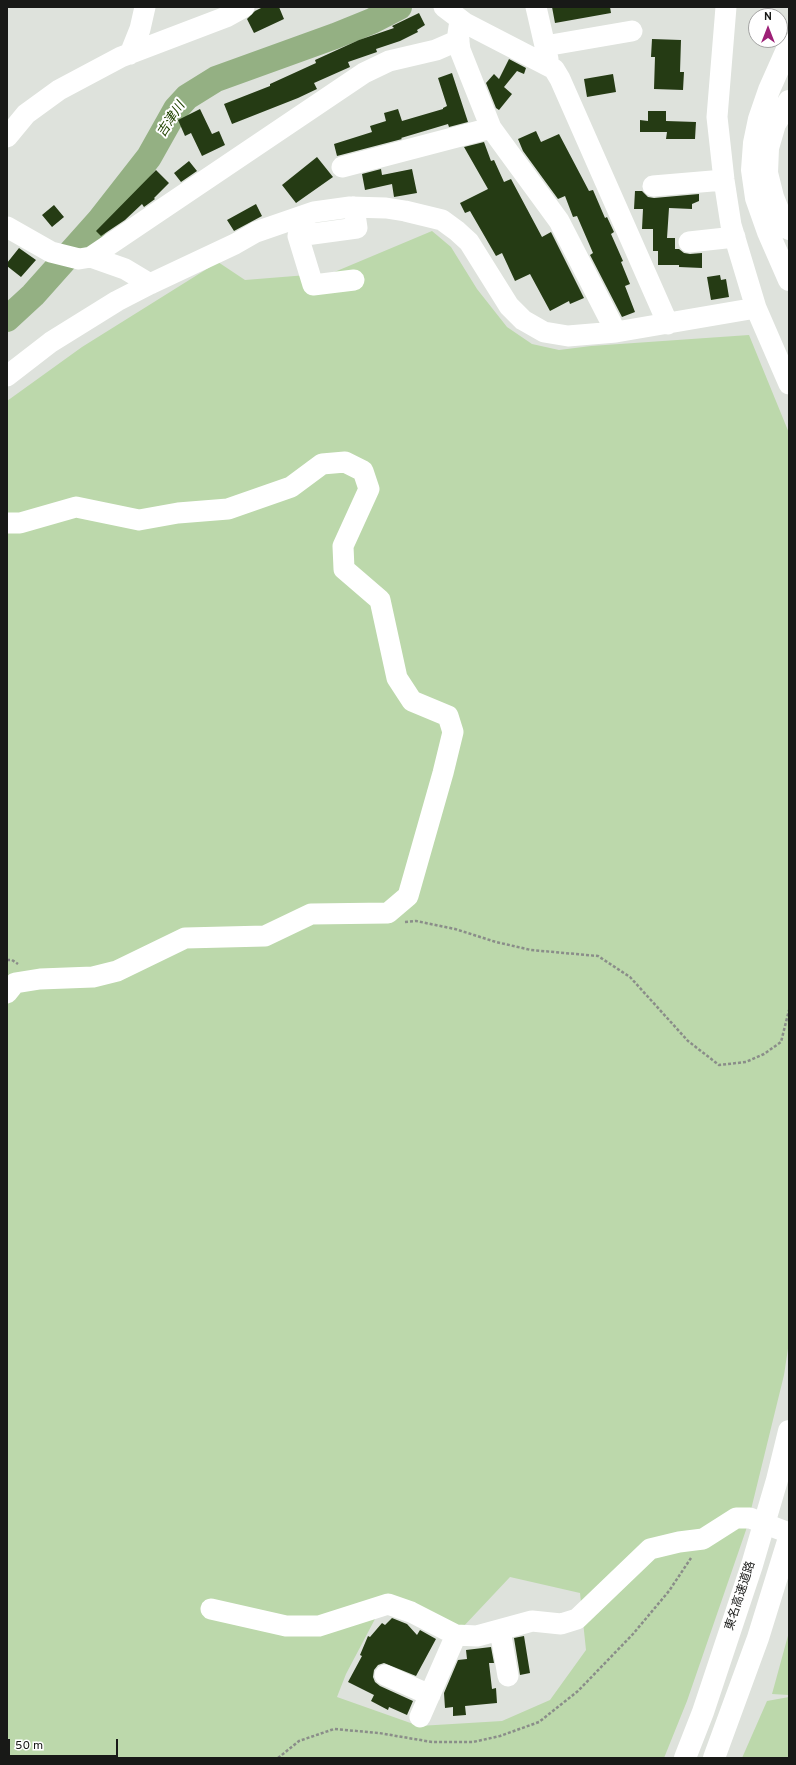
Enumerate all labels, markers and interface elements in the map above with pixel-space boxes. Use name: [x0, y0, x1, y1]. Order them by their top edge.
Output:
north arrow: [748, 8, 788, 48]
text: N: [764, 10, 772, 24]
water label: 吉津川: [155, 99, 189, 141]
street label: 東名高速道路: [723, 1560, 759, 1632]
scale bar: [10, 1731, 120, 1757]
text: 50 m: [15, 1738, 43, 1754]

